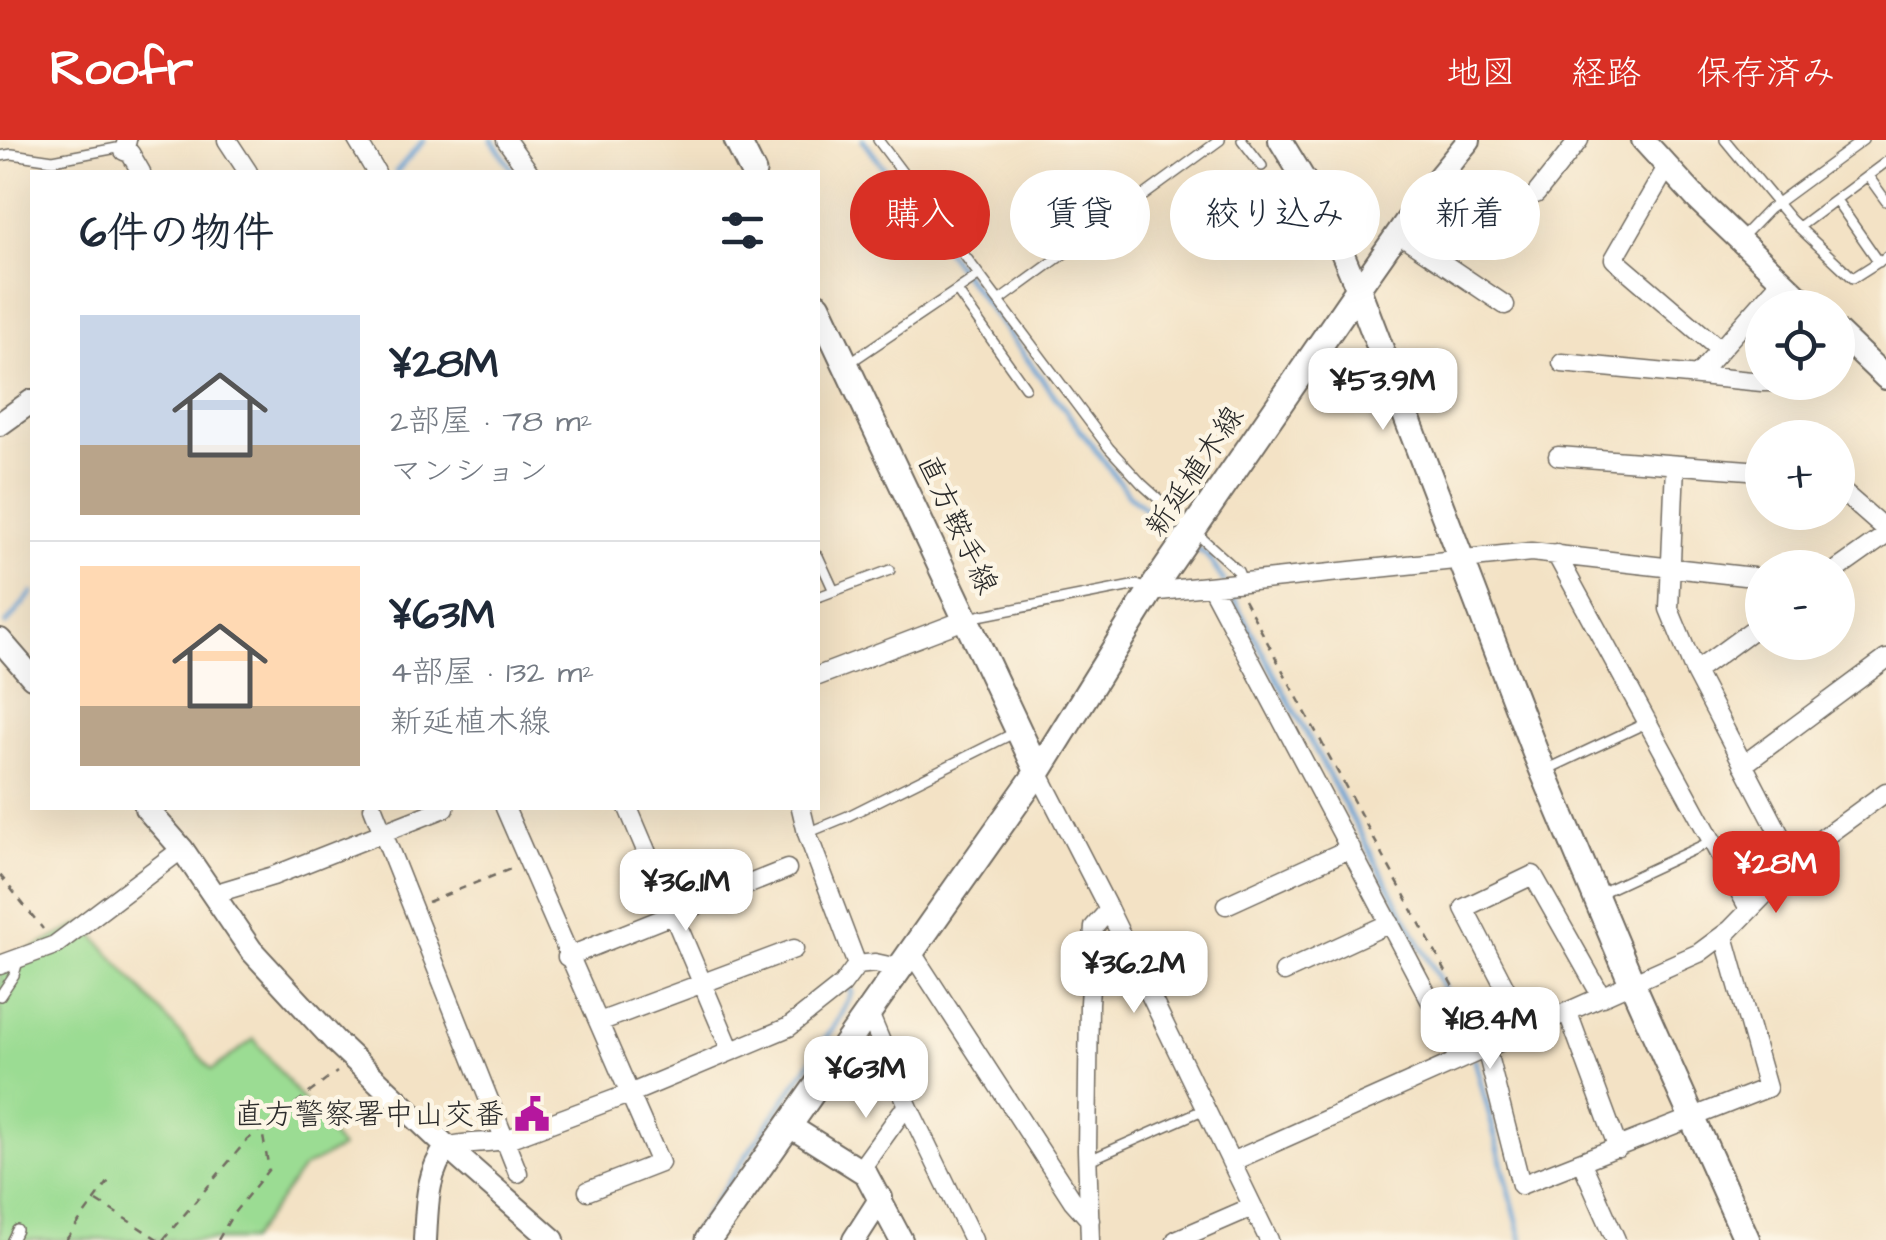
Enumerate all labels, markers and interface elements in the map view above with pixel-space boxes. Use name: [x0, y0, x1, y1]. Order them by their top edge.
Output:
text: Roofr: [50, 37, 193, 103]
text: 地図: [1446, 49, 1516, 98]
text: 経路: [1571, 49, 1641, 98]
text: 保存済み: [1696, 49, 1836, 98]
chip: 購入: [850, 170, 990, 260]
chip: 賃貸: [1010, 170, 1150, 260]
chip: 絞り込み: [1170, 170, 1380, 260]
chip: 新着: [1400, 170, 1540, 260]
icon: filters: [715, 203, 770, 258]
text: 6件の物件: [80, 205, 274, 263]
map controls: [1745, 290, 1855, 660]
button: locate: [1745, 290, 1855, 400]
text: ¥28M: [390, 336, 498, 394]
pin: ¥53.9M: [1302, 348, 1464, 433]
icon: home: [160, 355, 280, 475]
text: ¥53.9M: [1330, 358, 1436, 403]
street label: 新延植木線: [1135, 398, 1254, 545]
text: 2部屋 · 78 m²: [390, 399, 593, 444]
button: +: [1745, 420, 1855, 530]
street label: 直方鞍手線: [906, 448, 1008, 601]
text: マンション: [390, 449, 549, 494]
button: −: [1745, 550, 1855, 660]
text: ¥63M: [390, 587, 495, 645]
icon: home: [160, 606, 280, 726]
text: 4部屋 · 132 m²: [390, 650, 594, 695]
text: 新延植木線: [390, 700, 550, 745]
pin: ¥28M: [1717, 831, 1835, 916]
text: ¥28M: [1735, 841, 1817, 886]
pin: ¥36.1M: [605, 849, 767, 934]
text: ¥36.1M: [642, 859, 730, 904]
pin: ¥36.2M: [1053, 931, 1215, 1016]
text: ¥36.2M: [1083, 941, 1185, 986]
pin: ¥18.4M: [1409, 987, 1571, 1072]
text: ¥18.4M: [1443, 997, 1537, 1042]
pin: ¥63M: [807, 1036, 925, 1121]
text: ¥63M: [826, 1046, 906, 1091]
place label: 直方警察署中山交番: [234, 1094, 504, 1136]
public building icon: 直方警察署中山交番: [513, 1095, 551, 1133]

